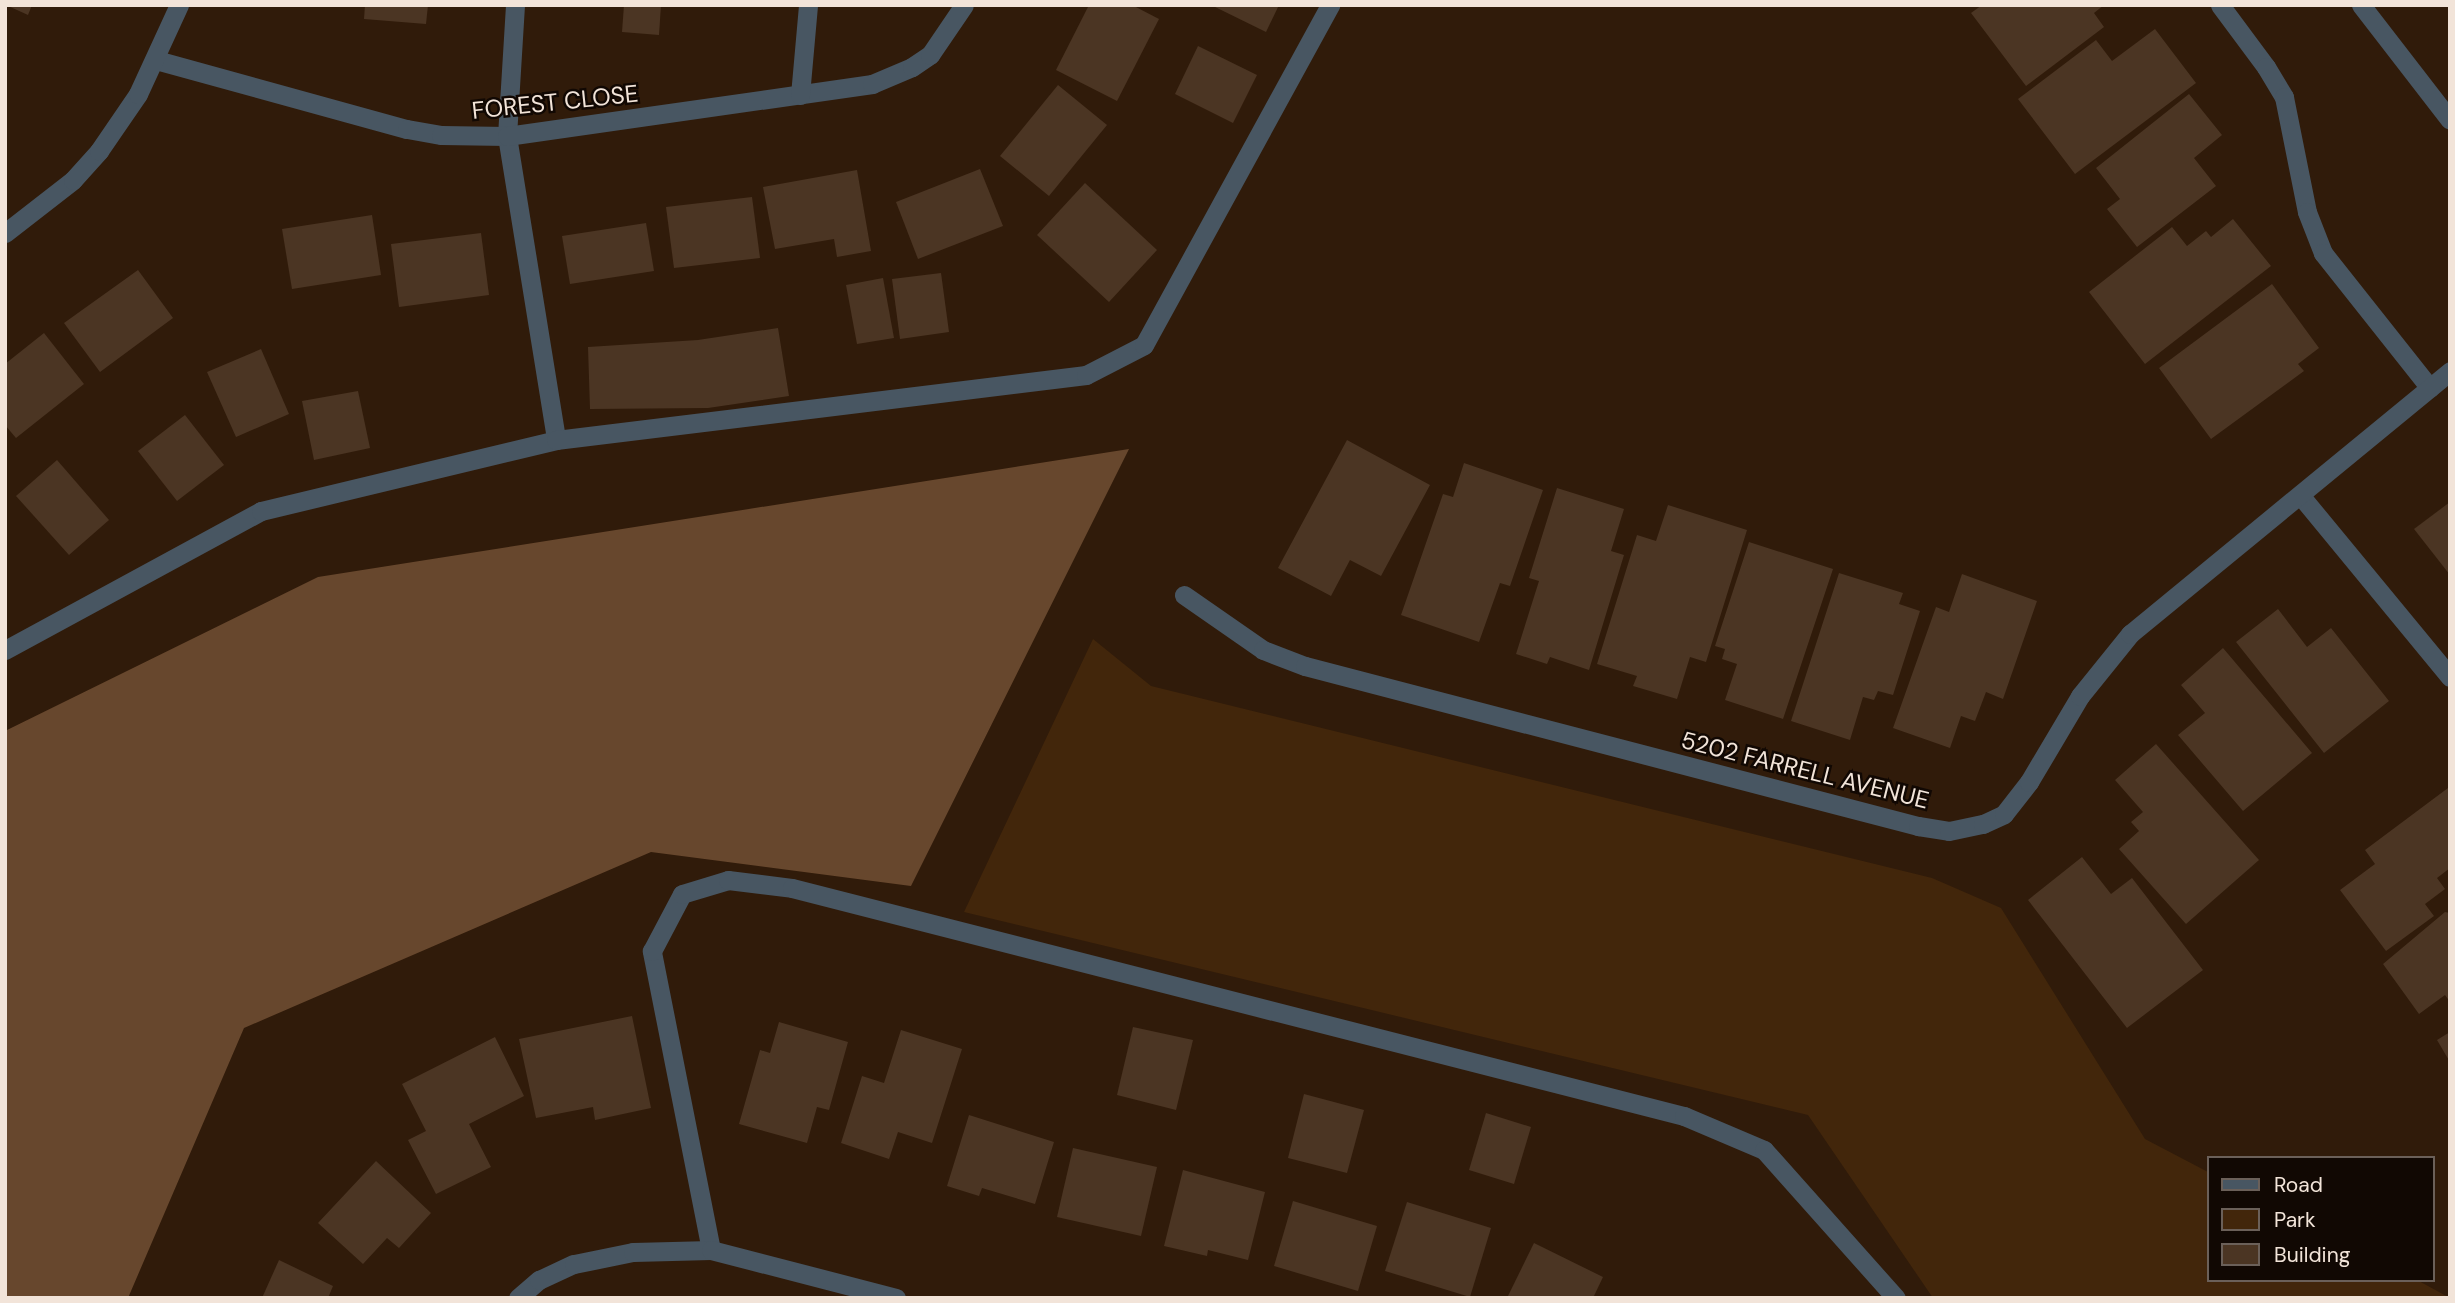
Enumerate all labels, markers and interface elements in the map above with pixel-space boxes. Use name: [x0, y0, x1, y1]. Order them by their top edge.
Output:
street label: FOREST CLOSE: [470, 79, 640, 125]
street label: 5202 FARRELL AVENUE: [1678, 725, 1932, 815]
legend: [2206, 1156, 2434, 1282]
text: Road: [2274, 1171, 2323, 1199]
text: Park: [2274, 1206, 2315, 1234]
text: Building: [2274, 1241, 2350, 1269]

